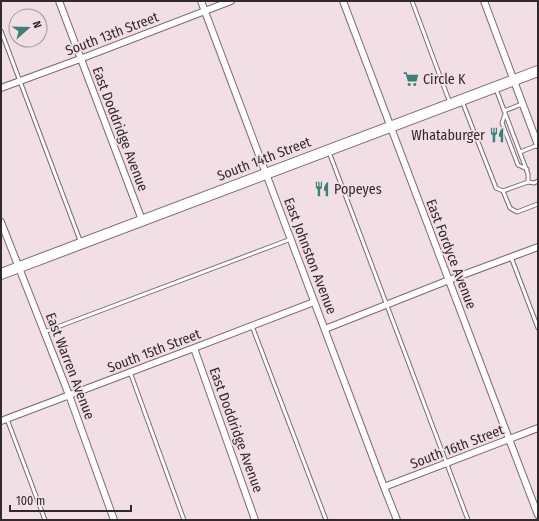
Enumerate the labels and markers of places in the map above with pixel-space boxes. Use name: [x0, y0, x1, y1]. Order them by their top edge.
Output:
supermarket icon: Circle K: [402, 70, 420, 88]
place label: Circle K: [423, 71, 466, 88]
restaurant icon: Whataburger: [488, 126, 506, 144]
place label: Whataburger: [411, 127, 485, 144]
restaurant icon: Popeyes: [313, 180, 331, 198]
place label: Popeyes: [334, 181, 382, 198]

